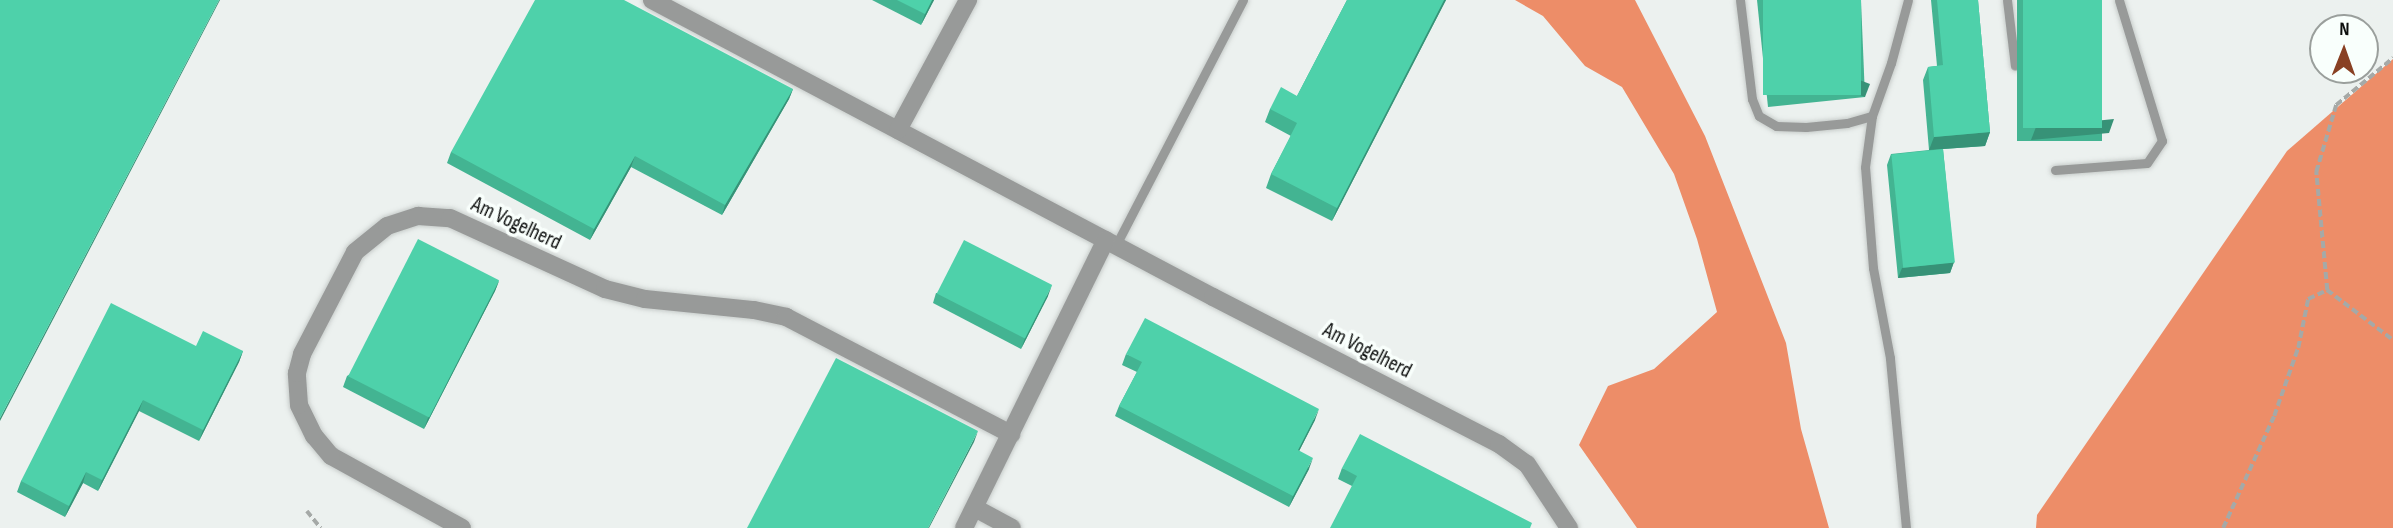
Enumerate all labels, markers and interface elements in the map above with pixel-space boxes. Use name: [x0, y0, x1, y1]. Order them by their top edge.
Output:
north arrow: [2309, 14, 2379, 84]
text: N: [2339, 18, 2350, 41]
street label: Am Vogelherd: [467, 192, 565, 256]
street label: Am Vogelherd: [1318, 318, 1416, 384]

